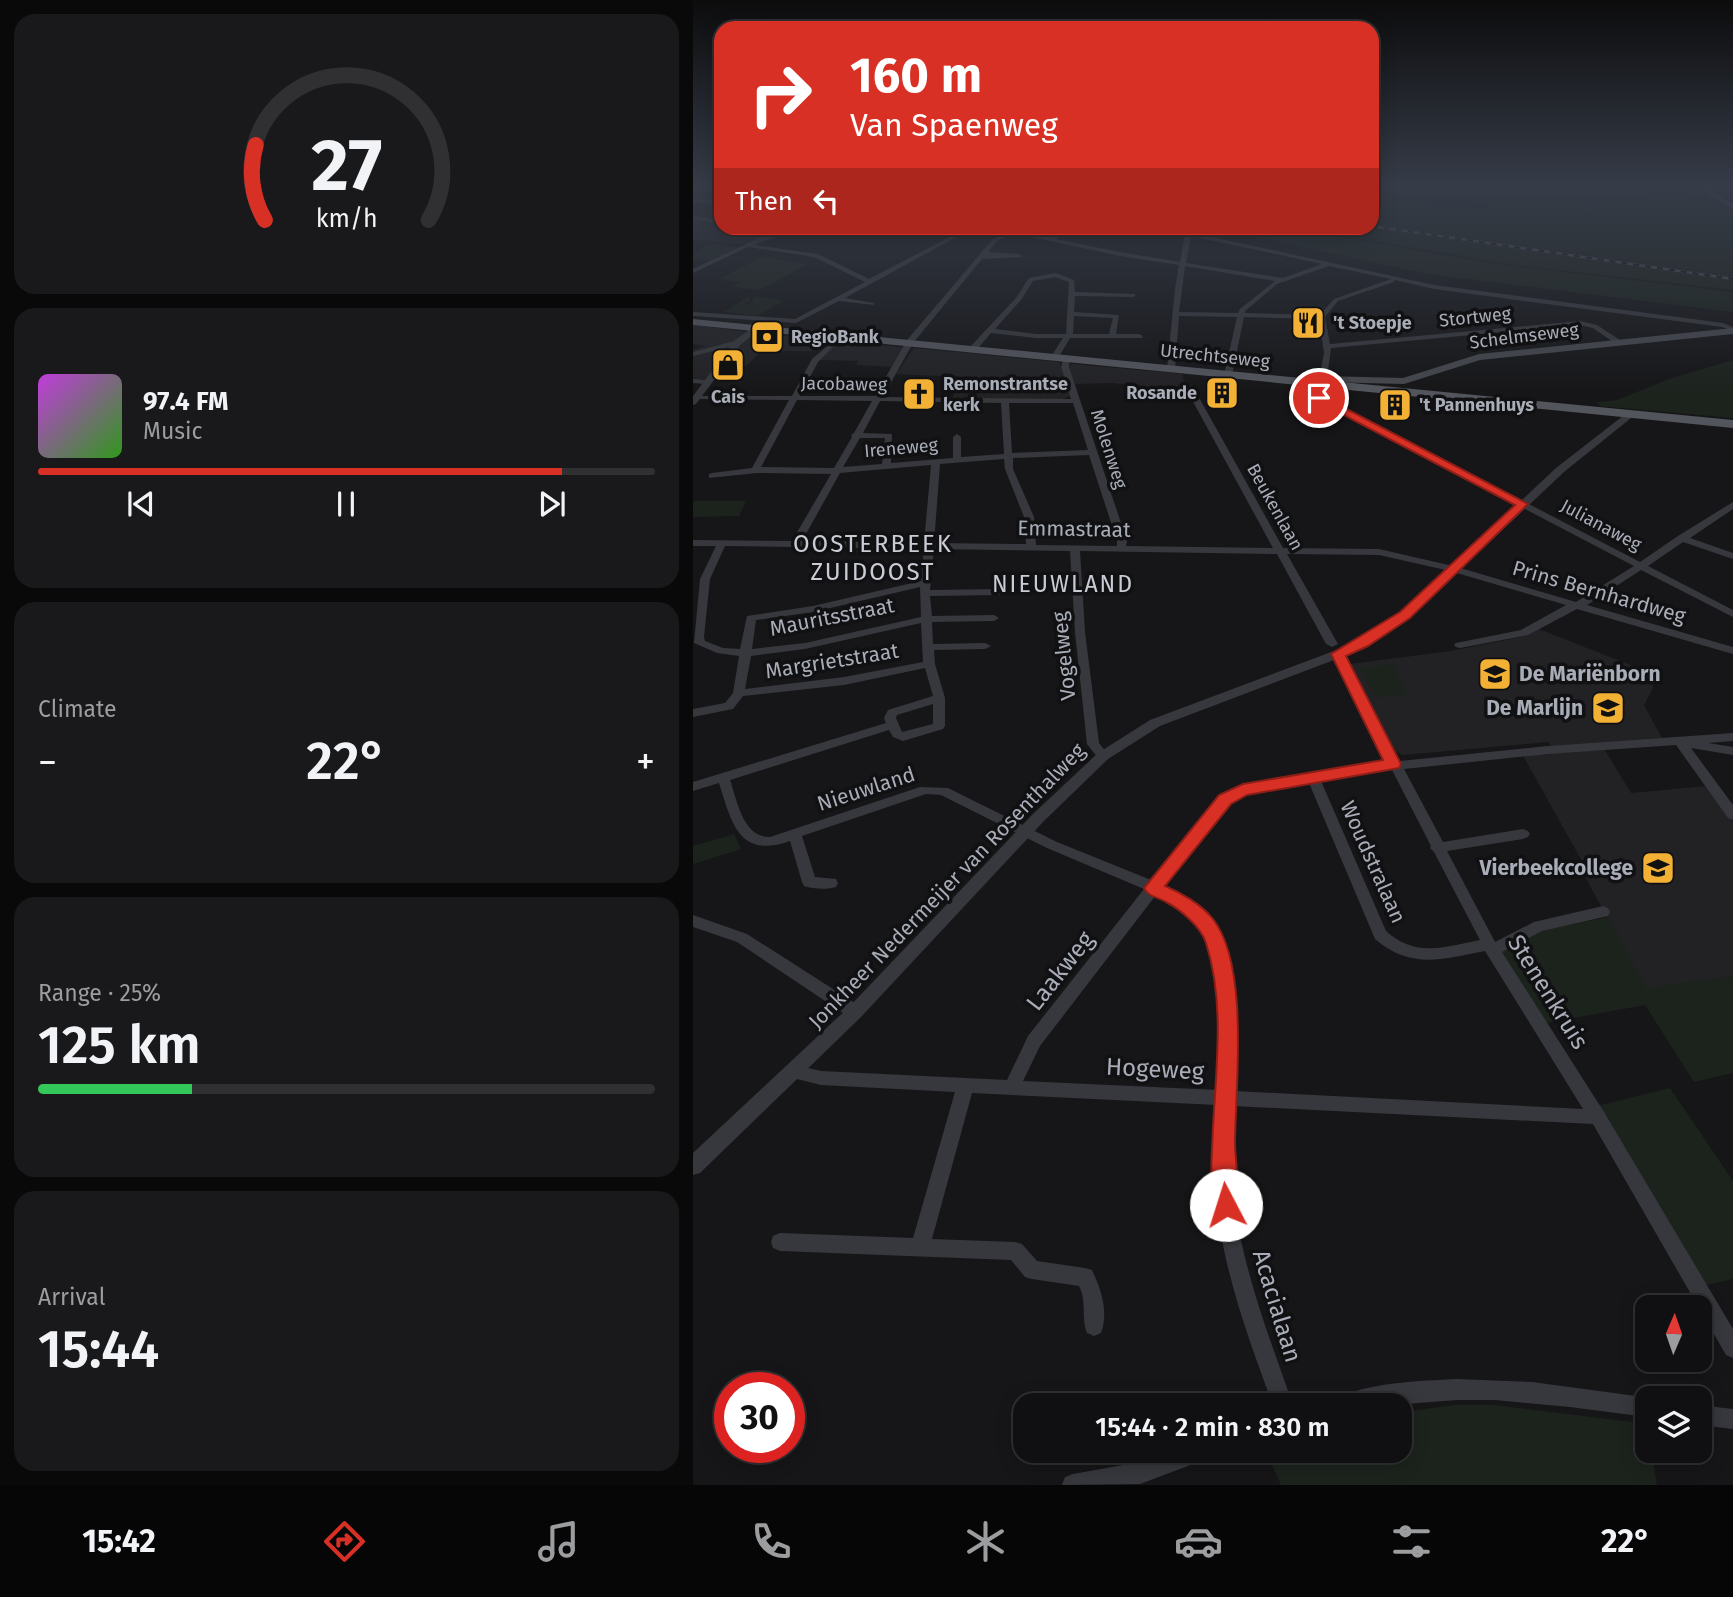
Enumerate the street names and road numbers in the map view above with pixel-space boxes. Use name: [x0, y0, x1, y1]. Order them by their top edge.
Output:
street label: Stortweg: [1438, 302, 1513, 332]
street label: Schelmseweg: [1468, 318, 1580, 354]
street label: Utrechtseweg: [1159, 339, 1272, 373]
street label: Jacobaweg: [801, 372, 888, 396]
street label: Molenweg: [1086, 407, 1132, 492]
street label: Ireneweg: [863, 434, 939, 462]
street label: Beukenlaan: [1242, 460, 1308, 554]
street label: Julianaweg: [1557, 495, 1646, 556]
street label: Emmastraat: [1017, 515, 1131, 543]
street label: Prins Bernhardweg: [1509, 555, 1689, 629]
street label: Mauritsstraat: [768, 592, 897, 642]
street label: Vogelweg: [1046, 610, 1082, 702]
street label: Margrietstraat: [763, 638, 901, 684]
street label: Jonkheer Nedermeijer van Rosenthalweg: [803, 738, 1091, 1034]
street label: Nieuwland: [814, 761, 918, 817]
street label: Woudstralaan: [1334, 797, 1412, 927]
street label: Laakweg: [1020, 925, 1100, 1016]
street label: Stenenkruis: [1502, 930, 1594, 1054]
street label: Hogeweg: [1105, 1052, 1205, 1086]
street label: Acacialaan: [1247, 1246, 1307, 1366]

